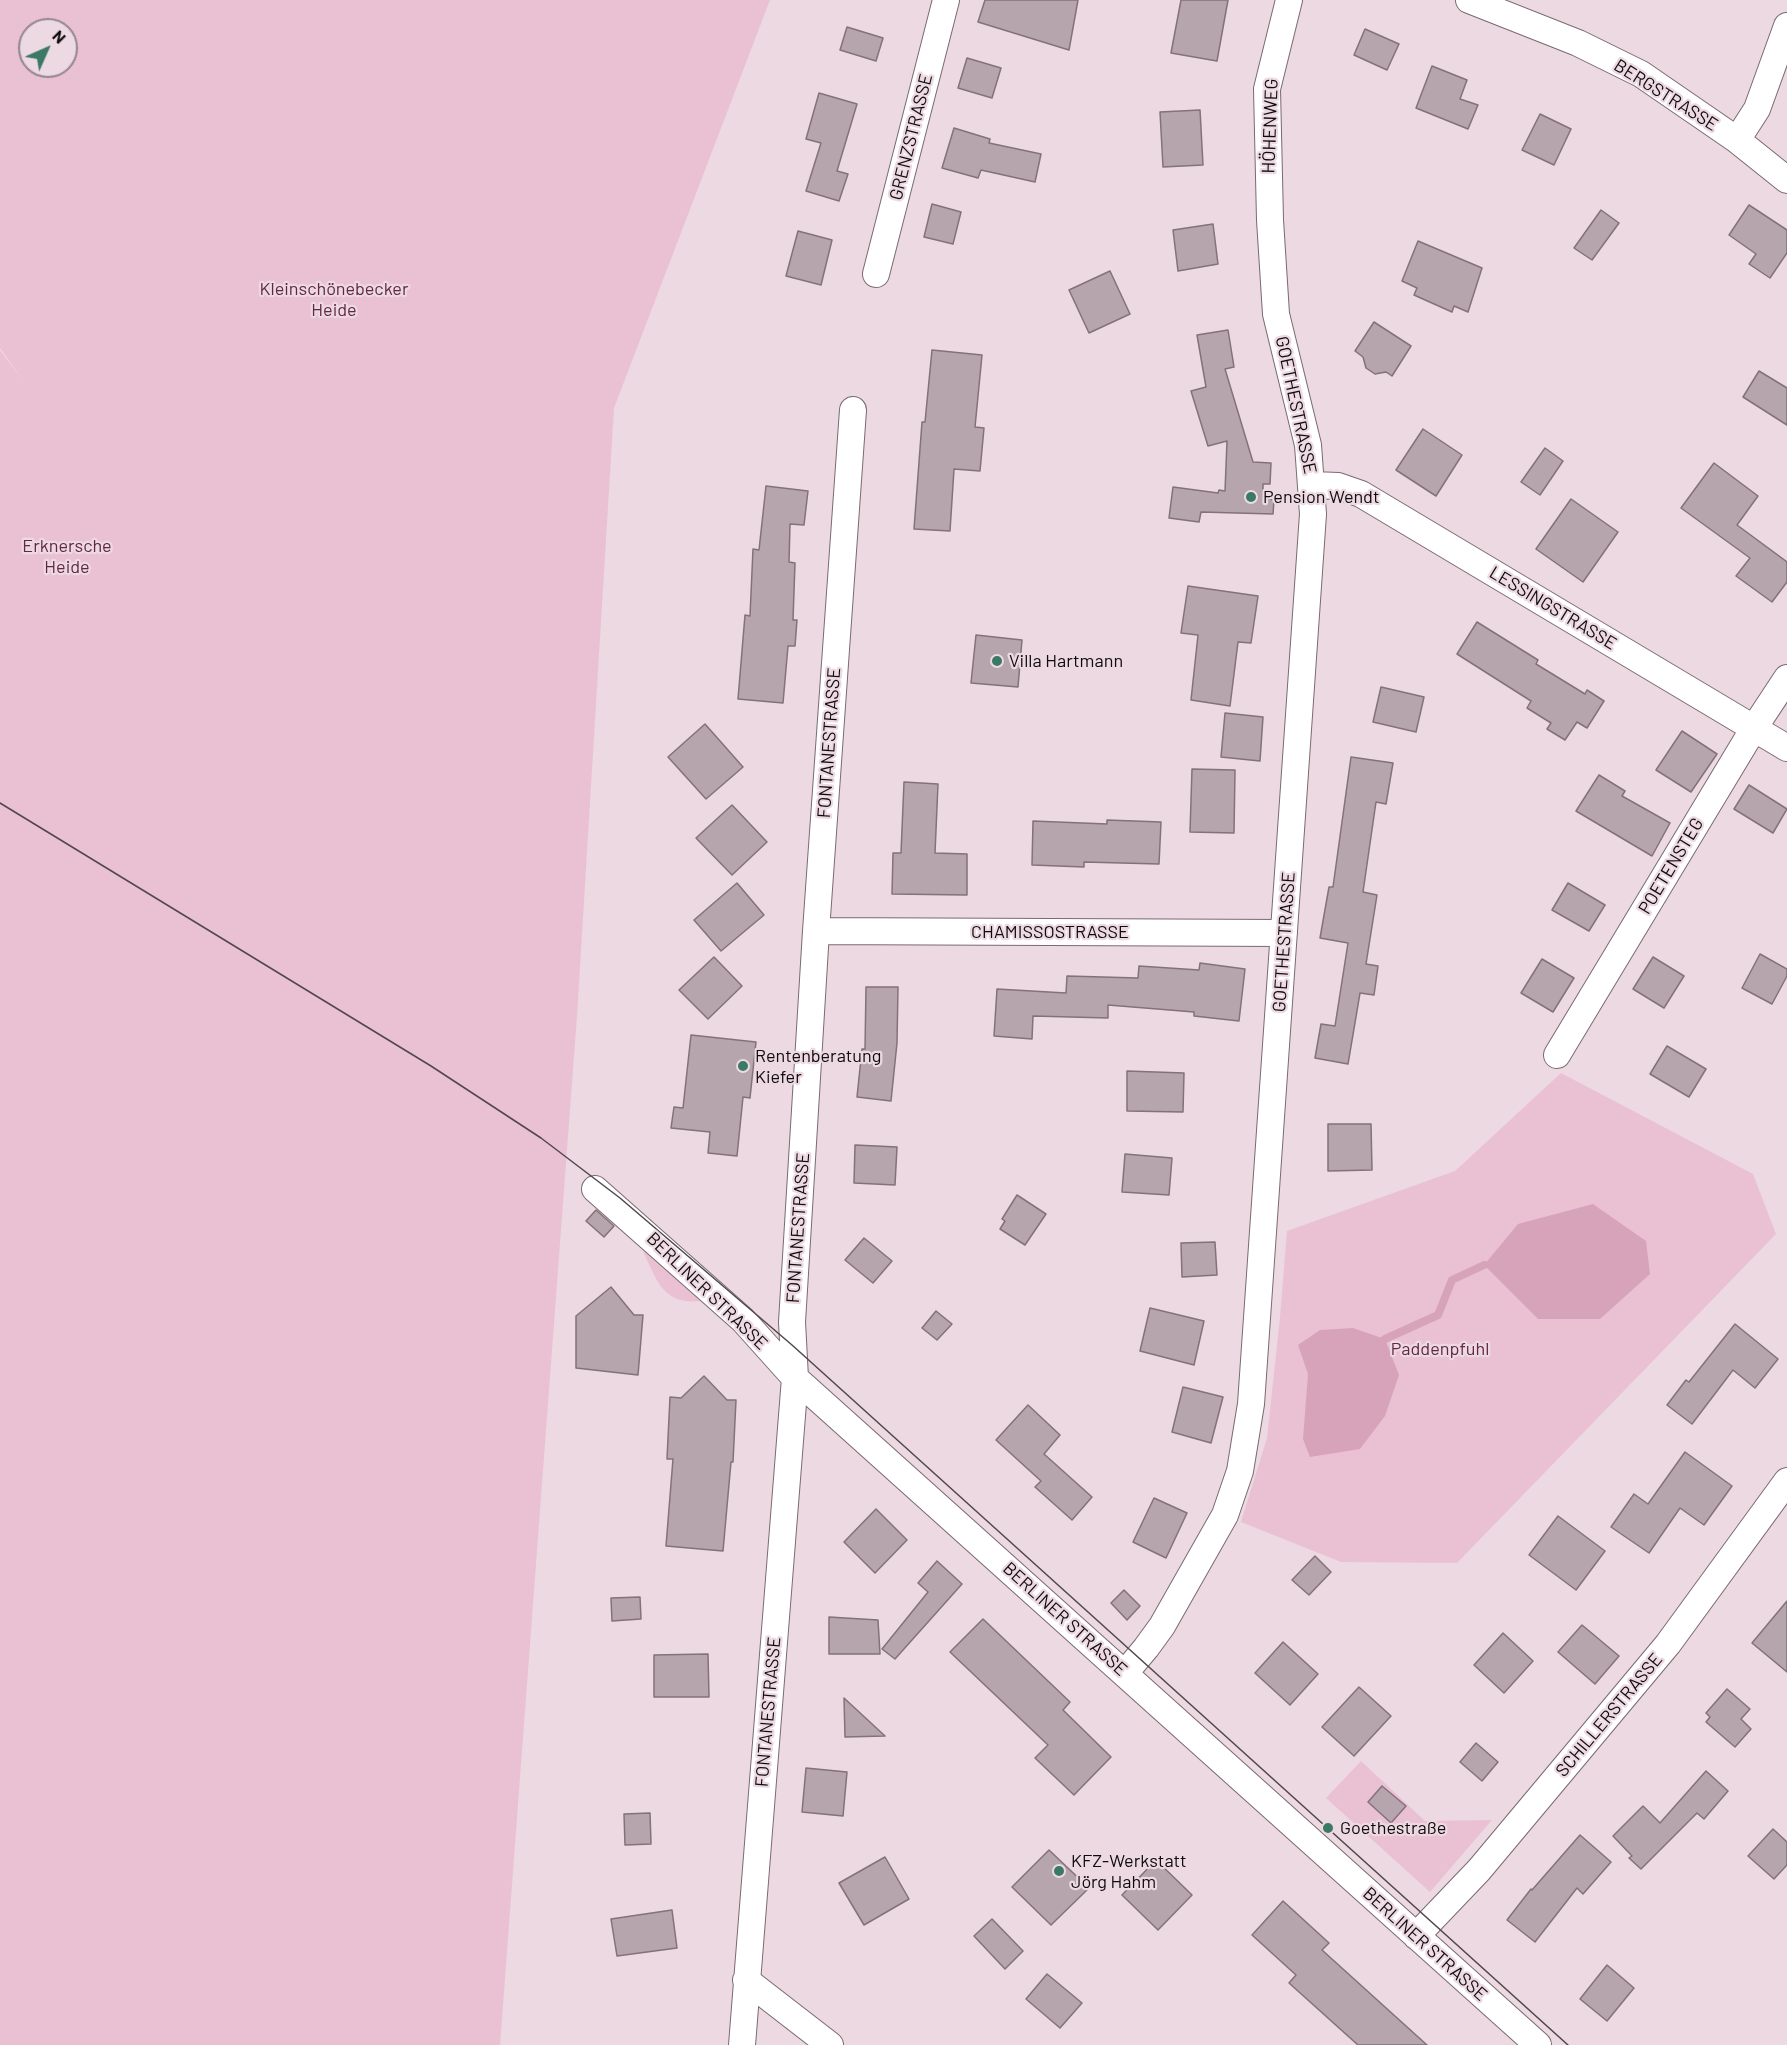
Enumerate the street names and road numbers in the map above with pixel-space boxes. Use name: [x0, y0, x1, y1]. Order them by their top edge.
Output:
street label: BERGSTRASSE: [1610, 54, 1722, 136]
street label: GRENZSTRASSE: [885, 72, 937, 202]
street label: HÖHENWEG: [1258, 78, 1282, 174]
street label: GOETHESTRASSE: [1271, 334, 1321, 476]
street label: LESSINGSTRASSE: [1486, 562, 1620, 654]
street label: FONTANESTRASSE: [813, 667, 845, 819]
street label: POETENSTEG: [1634, 814, 1708, 918]
street label: GOETHESTRASSE: [1268, 871, 1300, 1013]
street label: CHAMISSOSTRASSE: [971, 921, 1129, 943]
street label: FONTANESTRASSE: [782, 1152, 814, 1304]
street label: BERLINER STRASSE: [642, 1228, 772, 1354]
street label: BERLINER STRASSE: [998, 1558, 1132, 1680]
street label: FONTANESTRASSE: [751, 1636, 785, 1788]
street label: SCHILLERSTRASSE: [1551, 1649, 1667, 1781]
street label: BERLINER STRASSE: [1358, 1883, 1492, 2005]

